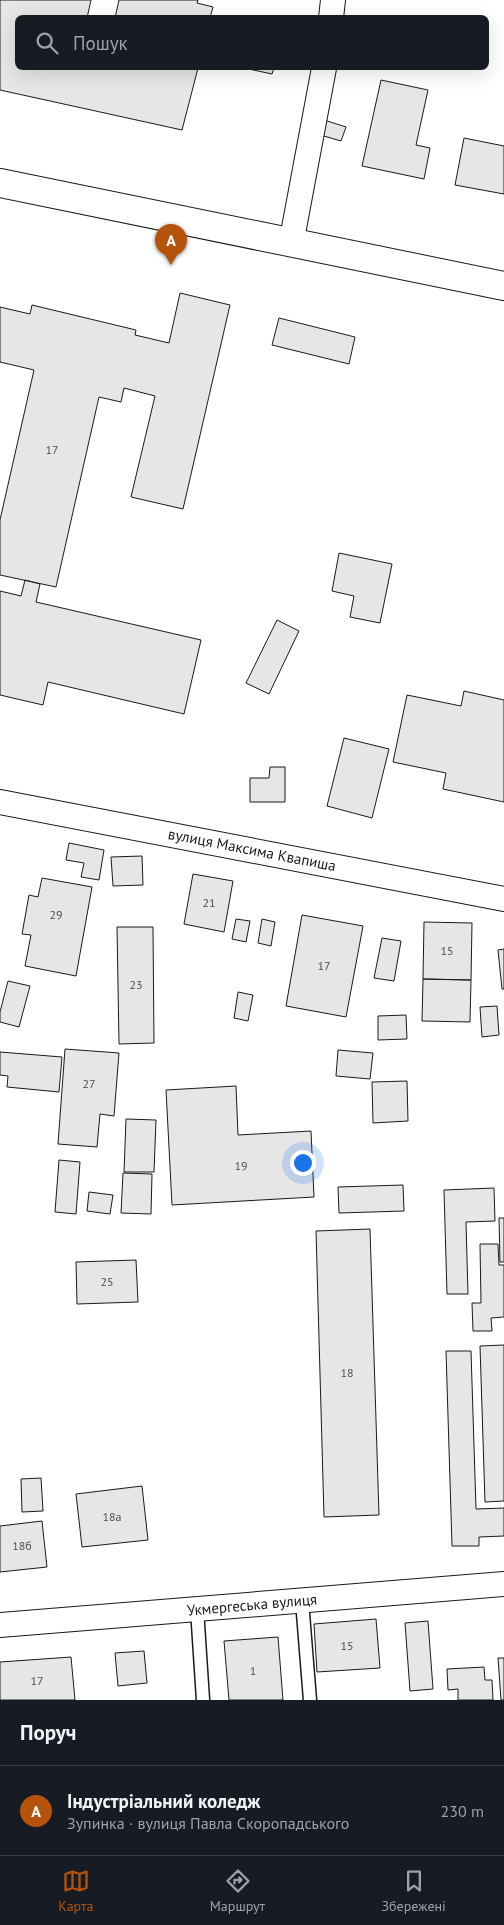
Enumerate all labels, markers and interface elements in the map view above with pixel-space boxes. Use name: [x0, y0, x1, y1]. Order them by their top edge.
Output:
search box: [15, 15, 489, 70]
icon: search: [33, 29, 61, 57]
text: Пошук: [73, 31, 128, 55]
pin: A: [155, 224, 187, 265]
house number: 17: [45, 442, 59, 457]
street label: вулиця Максима Квапиша: [167, 824, 338, 875]
house number: 21: [202, 895, 216, 910]
house number: 29: [49, 907, 63, 922]
house number: 15: [440, 943, 454, 958]
house number: 17: [317, 958, 331, 973]
house number: 23: [129, 977, 143, 992]
house number: 27: [82, 1076, 96, 1091]
your location: [290, 1150, 316, 1176]
house number: 19: [234, 1158, 248, 1173]
house number: 25: [100, 1274, 114, 1289]
house number: 18: [340, 1365, 354, 1380]
house number: 18а: [102, 1509, 122, 1524]
house number: 18б: [12, 1538, 32, 1553]
street label: Укмергеська вулиця: [186, 1589, 318, 1620]
house number: 15: [340, 1638, 354, 1653]
house number: 1: [250, 1663, 256, 1678]
house number: 17: [30, 1673, 44, 1688]
text: Поруч: [20, 1719, 76, 1746]
text: Індустріальний коледж: [67, 1789, 261, 1813]
text: A: [31, 1801, 41, 1821]
text: 230 m: [441, 1801, 484, 1821]
text: Зупинка · вулиця Павла Скоропадського: [67, 1813, 349, 1833]
tab: Карта: [58, 1867, 94, 1915]
tab: Маршрут: [210, 1867, 265, 1915]
tab: Збережені: [382, 1867, 446, 1915]

